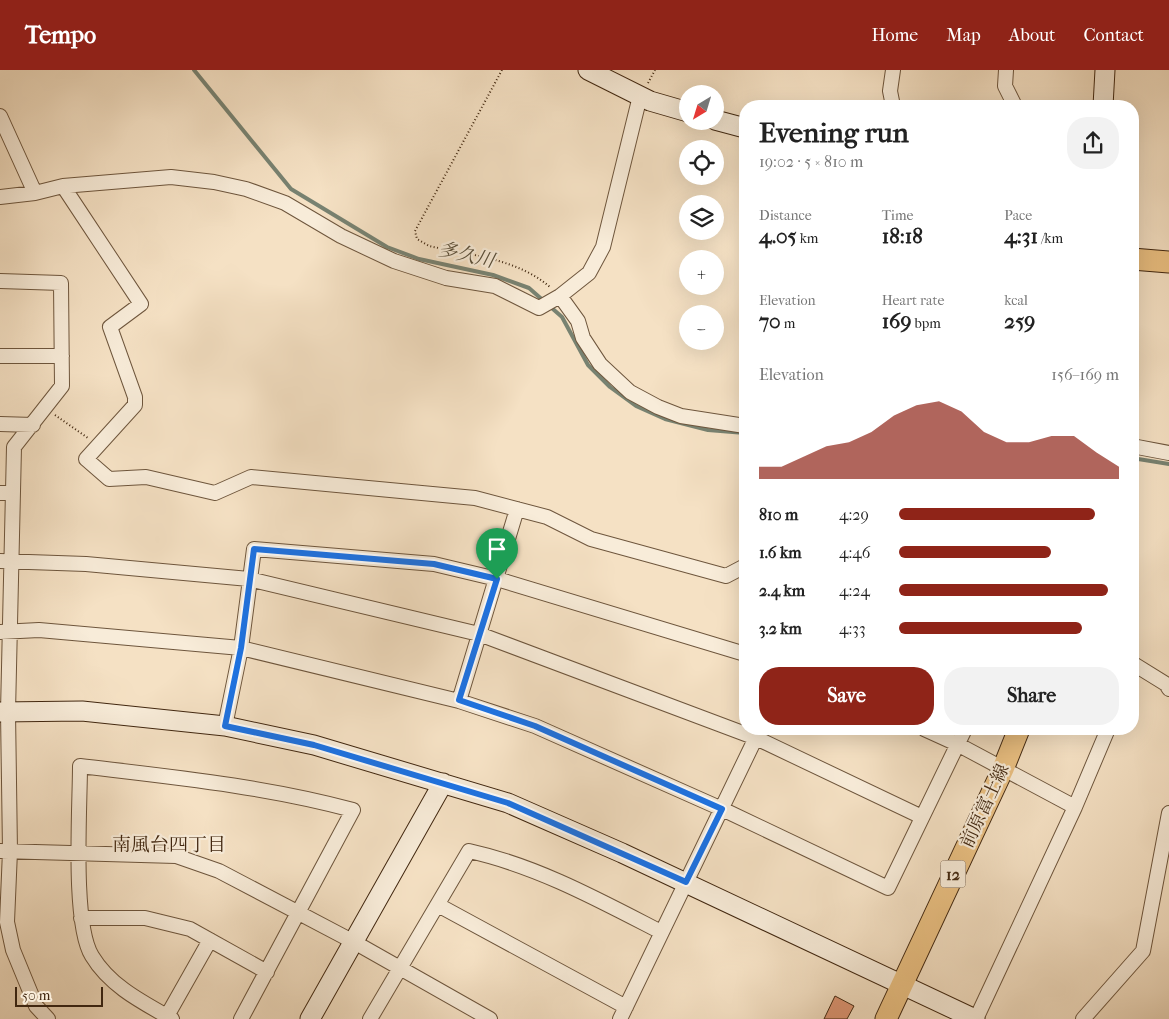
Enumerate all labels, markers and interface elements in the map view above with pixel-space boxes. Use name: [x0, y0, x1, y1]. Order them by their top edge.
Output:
text: Tempo: [25, 21, 96, 49]
text: Home: [871, 25, 918, 46]
text: Map: [946, 25, 981, 46]
text: About: [1009, 25, 1055, 46]
text: Contact: [1083, 25, 1144, 46]
north arrow: [679, 85, 724, 130]
map controls: [679, 85, 724, 350]
text: Evening run: [759, 116, 909, 149]
button: share: [1067, 117, 1119, 169]
button: locate: [679, 140, 724, 185]
text: 19:02 · 5 × 810 m: [759, 152, 863, 171]
button: layers: [679, 195, 724, 240]
text: Distance: [759, 207, 812, 224]
text: Time: [882, 207, 913, 224]
text: Pace: [1004, 207, 1032, 224]
text: 4.05: [759, 224, 797, 248]
text: 18:18: [882, 224, 923, 248]
text: 4:31: [1004, 224, 1038, 248]
text: km: [797, 230, 819, 247]
text: /km: [1038, 230, 1063, 247]
water label: 多久川: [436, 238, 498, 273]
button: +: [679, 250, 724, 295]
text: Elevation: [759, 292, 816, 309]
text: Heart rate: [882, 292, 944, 309]
text: kcal: [1004, 292, 1028, 309]
button: −: [679, 305, 724, 350]
text: 70: [759, 309, 781, 333]
text: 169: [882, 309, 911, 333]
text: 259: [1004, 309, 1035, 333]
text: m: [781, 315, 795, 332]
text: bpm: [911, 315, 941, 332]
text: Elevation: [759, 365, 824, 384]
text: 156–169 m: [1051, 365, 1119, 384]
text: 810 m: [759, 505, 798, 524]
text: 4:29: [839, 505, 869, 524]
pin: [476, 528, 518, 579]
icon: arrive: [483, 535, 511, 563]
text: 1.6 km: [759, 543, 801, 562]
text: 4:46: [839, 543, 870, 562]
text: 2.4 km: [759, 581, 805, 600]
text: 4:24: [839, 581, 870, 600]
text: 3.2 km: [759, 619, 802, 638]
text: 4:33: [839, 619, 865, 638]
button: Save: [759, 667, 934, 725]
button: Share: [944, 667, 1119, 725]
street label: 前原富士線: [956, 761, 1014, 851]
district label: 南風台四丁目: [112, 834, 226, 856]
road number: 12: [940, 861, 966, 888]
scale bar: [15, 984, 102, 1007]
text: 50 m: [22, 987, 50, 1004]

